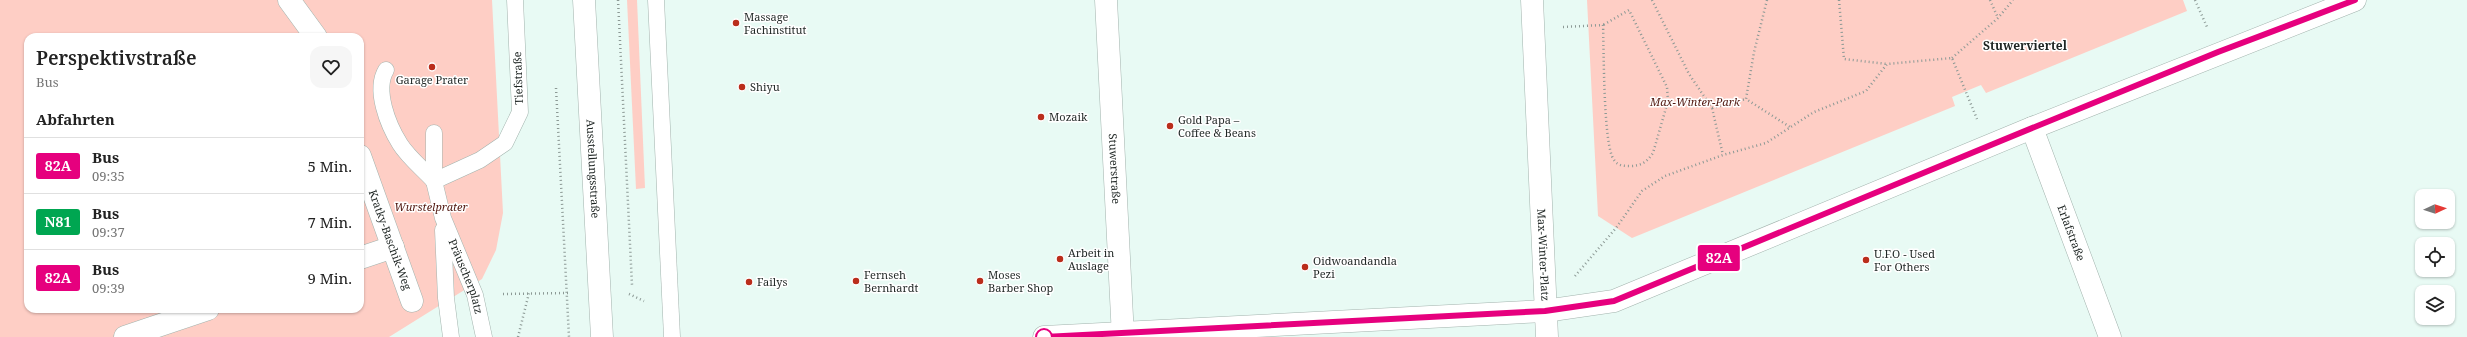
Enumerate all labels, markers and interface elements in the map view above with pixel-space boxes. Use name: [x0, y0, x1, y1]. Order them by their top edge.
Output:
place label: Massage Fachinstitut: [744, 9, 806, 37]
marker: Massage Fachinstitut: [731, 18, 741, 28]
district label: Stuwerviertel: [1983, 37, 2068, 54]
text: Perspektivstraße: [36, 45, 197, 71]
button: heart: [310, 46, 352, 88]
street label: Tiefstraße: [509, 51, 526, 105]
marker: Garage Prater: [427, 62, 437, 72]
place label: Garage Prater: [396, 72, 469, 87]
text: Bus: [36, 73, 59, 91]
place label: Shiyu: [750, 79, 780, 94]
marker: Shiyu: [737, 82, 747, 92]
park label: Max-Winter-Park: [1649, 94, 1741, 109]
text: Abfahrten: [36, 109, 115, 129]
place label: Mozaik: [1049, 109, 1088, 124]
marker: Mozaik: [1036, 112, 1046, 122]
place label: Gold Papa – Coffee & Beans: [1178, 112, 1256, 140]
street label: Ausstellungsstraße: [583, 119, 604, 219]
marker: Gold Papa – Coffee & Beans: [1165, 121, 1175, 131]
street label: Stuwerstraße: [1106, 133, 1124, 204]
text: Bus: [92, 147, 119, 167]
text: 82A: [45, 156, 71, 175]
text: 5 Min.: [307, 156, 352, 176]
text: 09:35: [92, 167, 125, 185]
street label: Kratky-Baschik-Weg: [366, 187, 415, 292]
north arrow: [2415, 189, 2455, 229]
map controls: [2415, 189, 2455, 325]
park label: Wurstelprater: [394, 199, 469, 214]
text: Bus: [92, 203, 119, 223]
street label: Erlafstraße: [2054, 203, 2089, 263]
street label: Max-Winter-Platz: [1534, 208, 1553, 301]
text: N81: [45, 212, 71, 231]
text: 7 Min.: [307, 212, 352, 232]
text: 09:37: [92, 223, 125, 241]
street label: Präuscherplatz: [445, 236, 487, 315]
button: locate: [2415, 237, 2455, 277]
place label: Arbeit in Auslage: [1068, 245, 1114, 273]
line badge: 82A: [1696, 245, 1742, 271]
place label: U.F.O - Used For Others: [1874, 246, 1935, 274]
text: 82A: [1706, 248, 1732, 267]
place label: Oidwoandandla Pezi: [1313, 253, 1397, 281]
marker: Arbeit in Auslage: [1055, 254, 1065, 264]
marker: U.F.O - Used For Others: [1861, 255, 1871, 265]
text: Bus: [92, 259, 119, 279]
marker: Oidwoandandla Pezi: [1300, 262, 1310, 272]
place label: Fernseh Bernhardt: [864, 267, 918, 295]
place label: Moses Barber Shop: [988, 267, 1054, 295]
text: 82A: [45, 268, 71, 287]
text: 9 Min.: [307, 268, 352, 288]
place label: Failys: [757, 274, 787, 289]
marker: Fernseh Bernhardt: [851, 276, 861, 286]
marker: Moses Barber Shop: [975, 276, 985, 286]
marker: Failys: [744, 277, 754, 287]
text: 09:39: [92, 279, 125, 297]
button: layers: [2415, 285, 2455, 325]
unlabelled marker: [1035, 328, 1053, 337]

